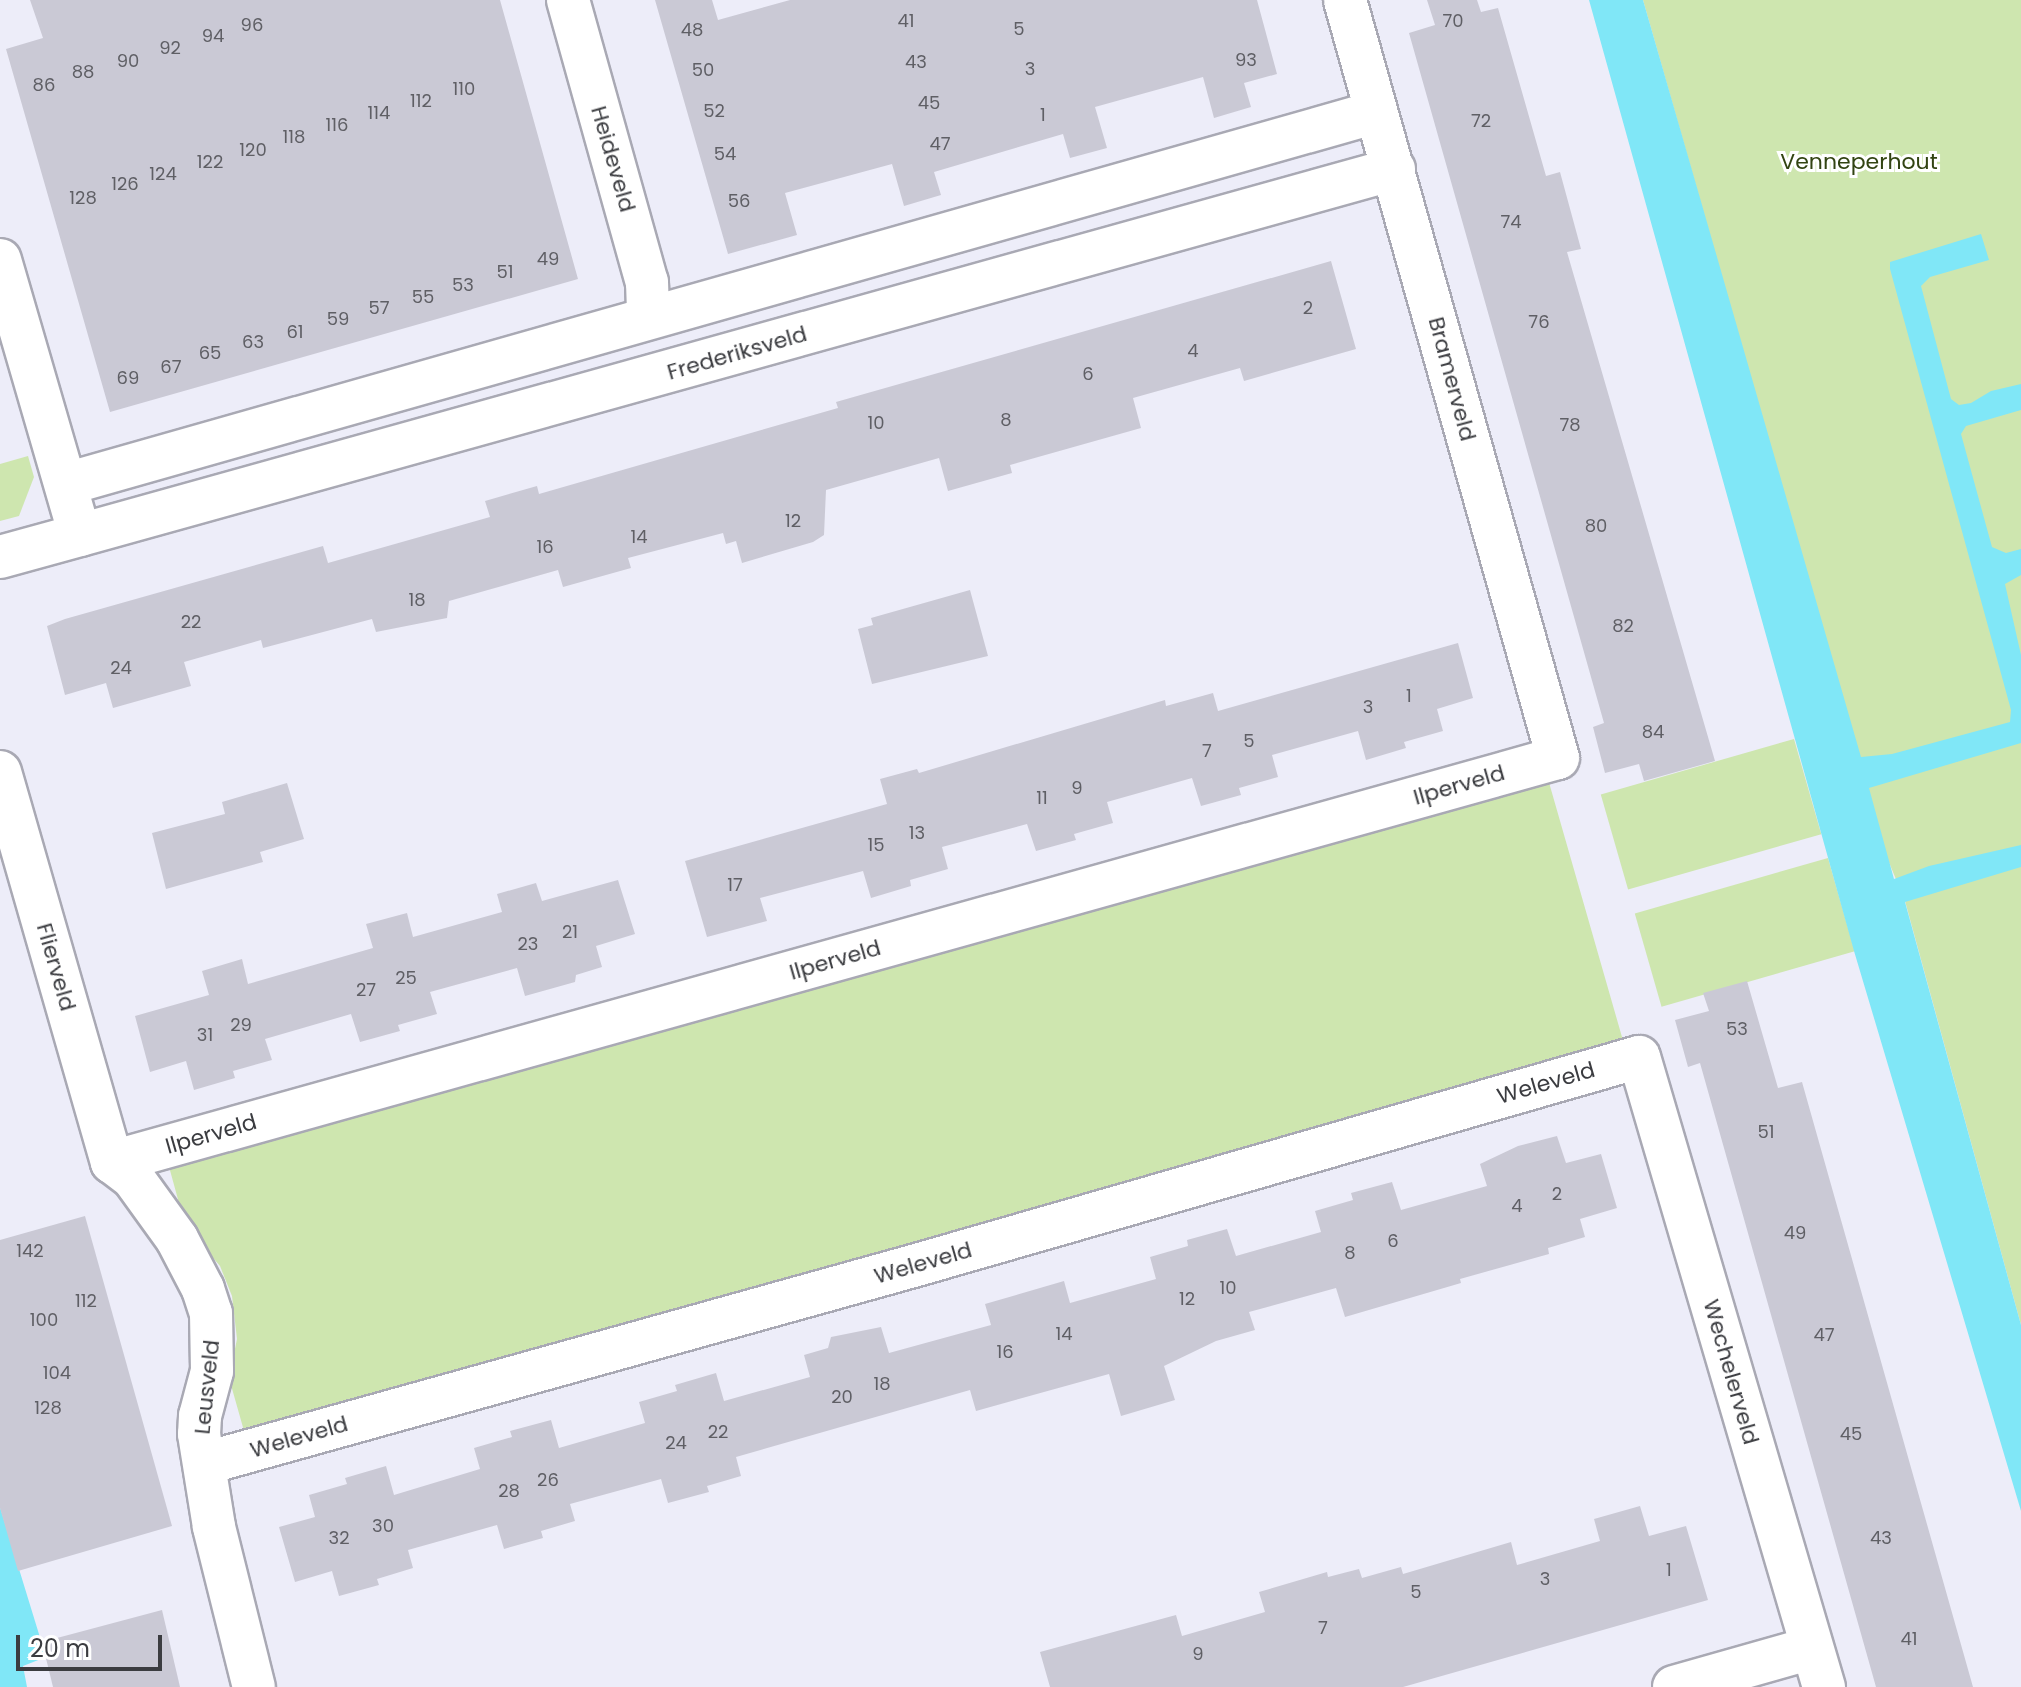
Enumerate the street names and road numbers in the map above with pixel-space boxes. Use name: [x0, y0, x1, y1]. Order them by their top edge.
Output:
street label: Heideveld: [585, 103, 641, 215]
street label: Bramerveld: [1423, 314, 1481, 444]
street label: Frederiksveld: [664, 320, 810, 386]
street label: Ilperveld: [1410, 759, 1508, 811]
street label: Flierveld: [31, 920, 81, 1014]
street label: Ilperveld: [786, 934, 884, 986]
street label: Weleveld: [1494, 1056, 1598, 1110]
street label: Ilperveld: [162, 1108, 260, 1160]
street label: Weleveld: [871, 1236, 975, 1290]
street label: Wechelerveld: [1698, 1296, 1764, 1448]
street label: Leusveld: [189, 1338, 225, 1436]
street label: Weleveld: [247, 1410, 351, 1464]

